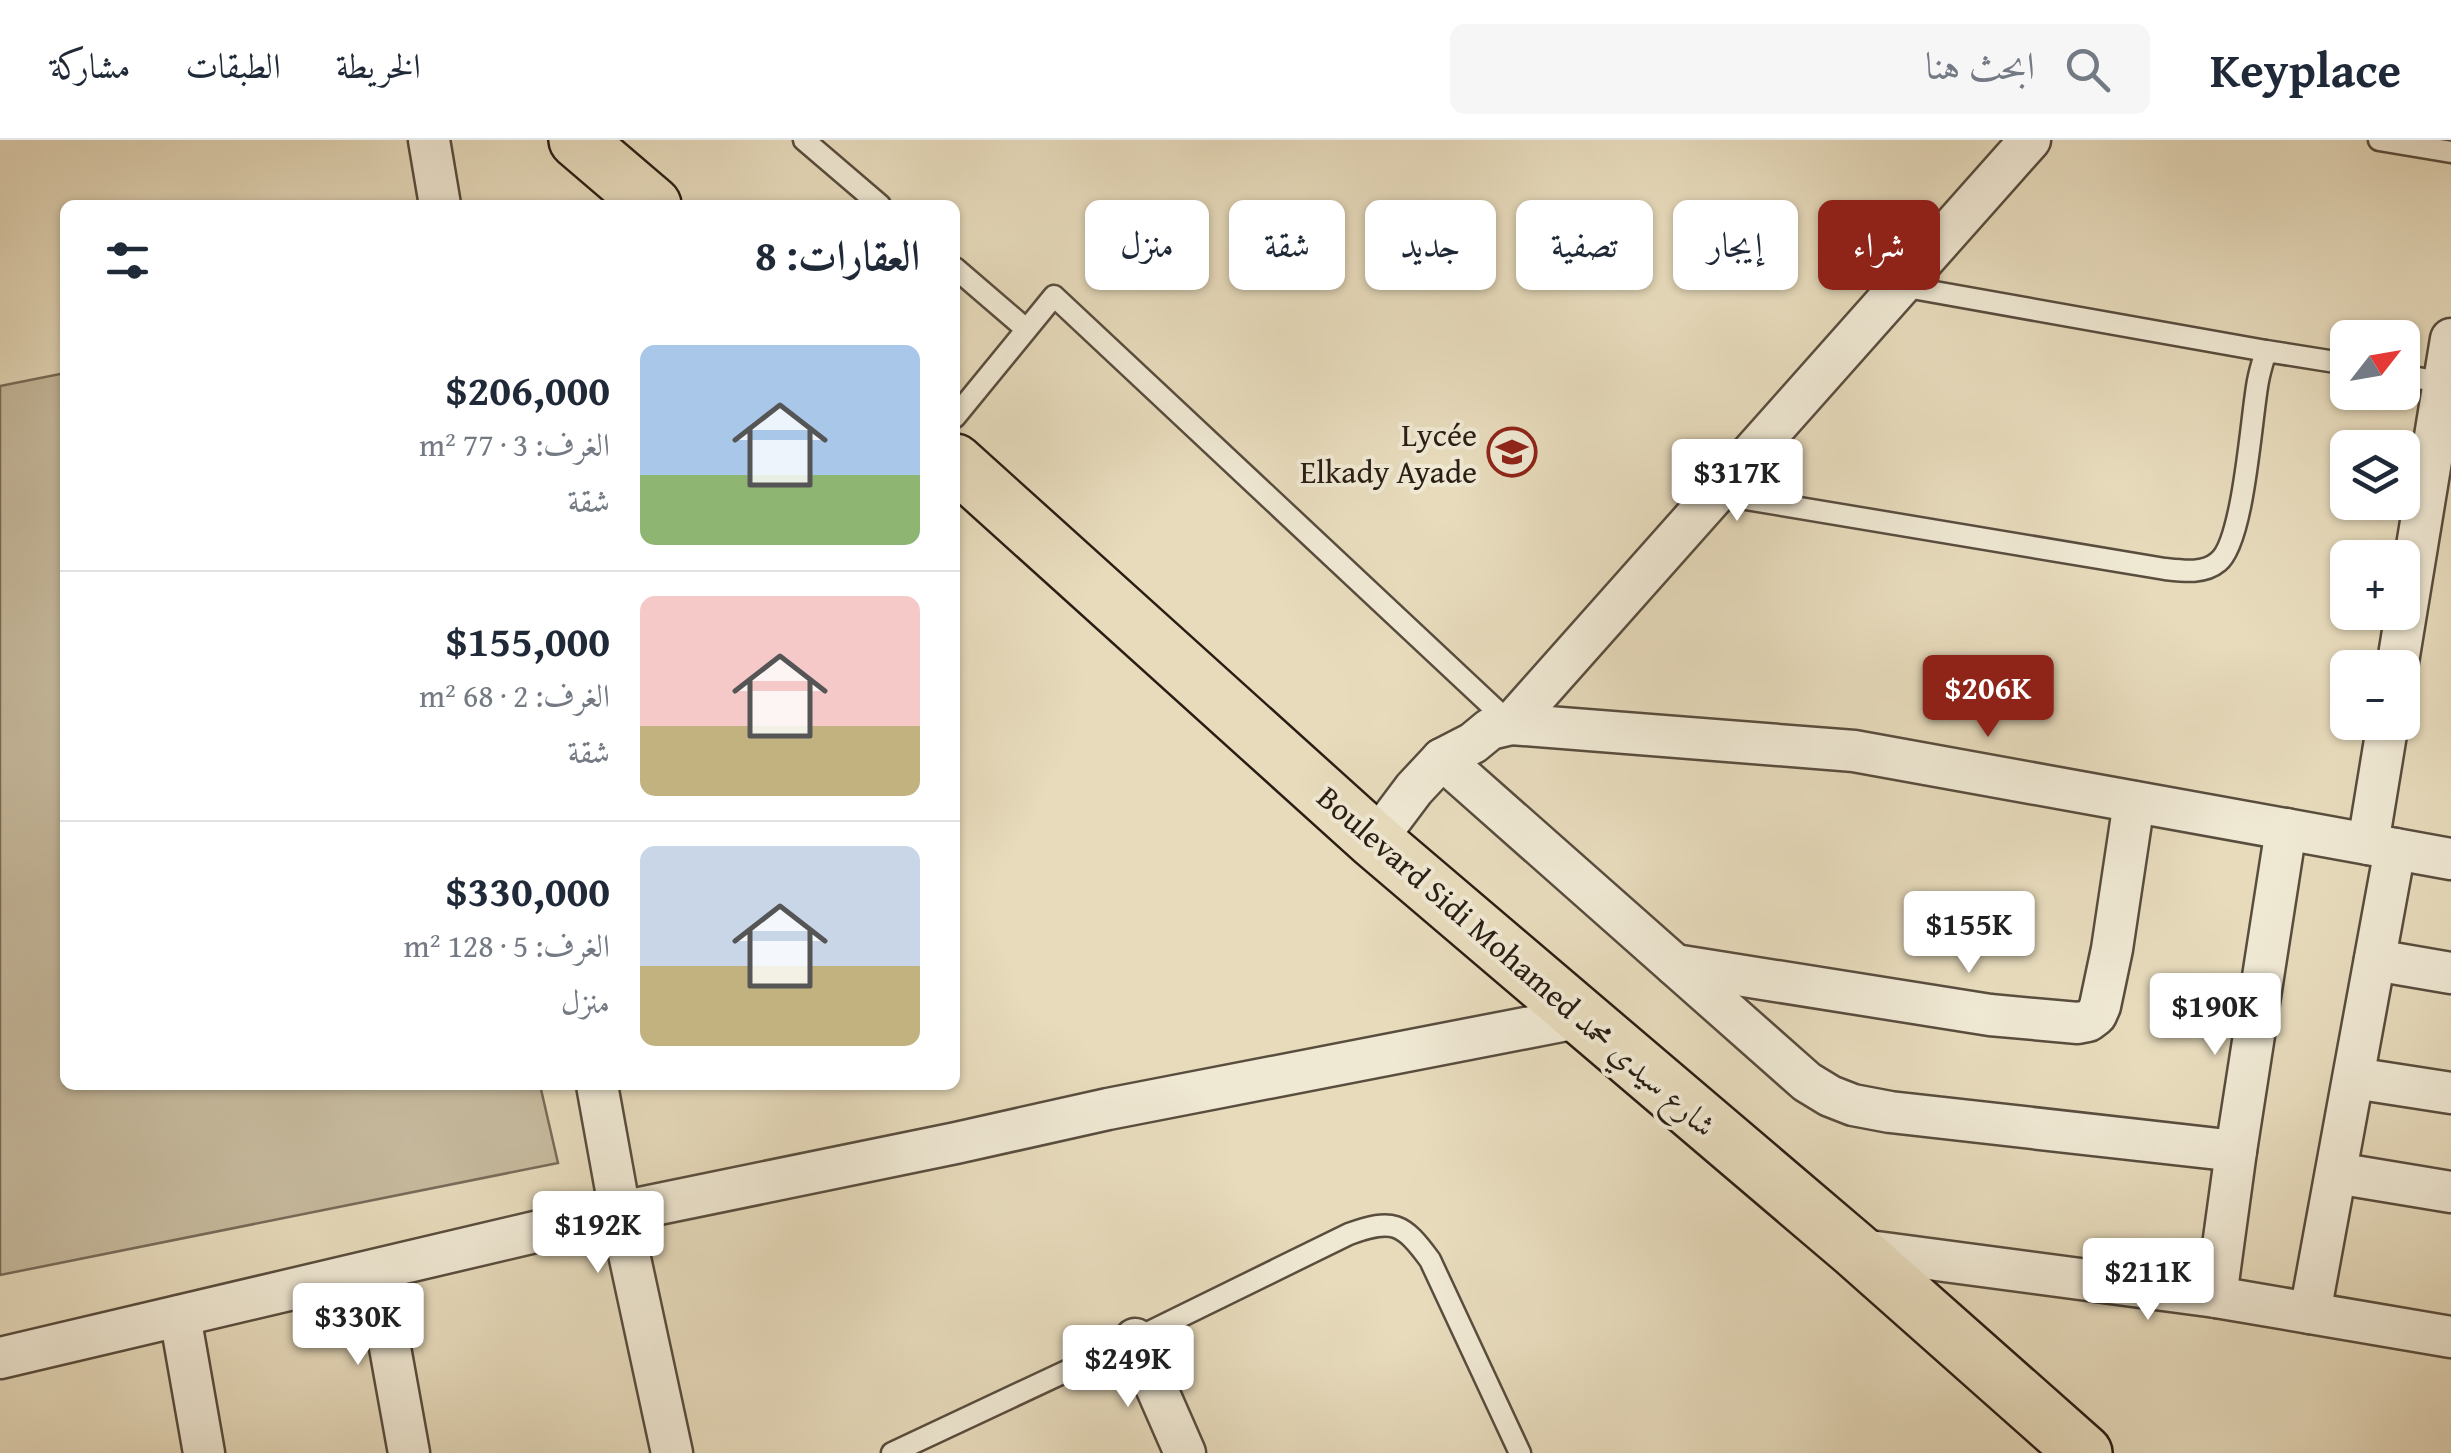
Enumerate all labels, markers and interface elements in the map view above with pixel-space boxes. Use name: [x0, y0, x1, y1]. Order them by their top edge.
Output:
search box: [1450, 24, 2150, 114]
text: Keyplace: [2210, 34, 2401, 105]
text: ابحث هنا: [1925, 37, 2035, 93]
text: مشاركة: [50, 40, 131, 91]
text: الطبقات: [186, 40, 281, 91]
text: الخريطة: [336, 40, 421, 91]
icon: search: [2060, 42, 2115, 97]
chip: منزل: [1085, 200, 1209, 290]
chip: شقة: [1229, 200, 1345, 290]
chip: جديد: [1365, 200, 1496, 290]
chip: تصفية: [1516, 200, 1653, 290]
chip: إيجار: [1673, 200, 1798, 290]
chip: شراء: [1818, 200, 1940, 290]
text: العقارات: 8: [755, 224, 920, 285]
icon: filters: [100, 233, 155, 288]
north arrow: [2330, 320, 2420, 410]
map controls: [2330, 320, 2420, 740]
text: $206,000: [446, 359, 610, 420]
icon: home: [720, 385, 840, 505]
place label: Lycée Elkady Ayade: [1300, 411, 1477, 495]
text: الغرف: 3 · 77 m²: [419, 421, 610, 468]
school or university icon: Lycée Elkady Ayade: [1486, 426, 1538, 478]
button: layers: [2330, 430, 2420, 520]
pin: $317K: [1667, 439, 1807, 524]
text: $317K: [1694, 448, 1780, 495]
text: شقة: [568, 477, 610, 524]
button: +: [2330, 540, 2420, 630]
text: $155,000: [446, 610, 610, 671]
icon: home: [720, 636, 840, 756]
button: −: [2330, 650, 2420, 740]
pin: $206K: [1918, 655, 2058, 740]
text: $206K: [1945, 664, 2031, 711]
text: الغرف: 2 · 68 m²: [419, 672, 610, 719]
text: شقة: [568, 728, 610, 775]
street label: Boulevard Sidi Mohamed شارع سيدي محمد: [1304, 774, 1727, 1151]
text: $330,000: [446, 860, 610, 921]
icon: home: [720, 886, 840, 1006]
pin: $155K: [1899, 891, 2039, 976]
text: $155K: [1926, 900, 2012, 947]
text: الغرف: 5 · 128 m²: [403, 922, 610, 969]
pin: $190K: [2145, 973, 2285, 1058]
text: منزل: [561, 978, 610, 1025]
text: $190K: [2172, 982, 2258, 1029]
pin: $192K: [528, 1191, 668, 1276]
text: $192K: [555, 1200, 641, 1247]
pin: $211K: [2078, 1238, 2218, 1323]
text: $211K: [2105, 1247, 2191, 1294]
pin: $330K: [288, 1283, 428, 1368]
text: $330K: [315, 1292, 401, 1339]
pin: $249K: [1058, 1325, 1198, 1410]
text: $249K: [1085, 1334, 1171, 1381]

